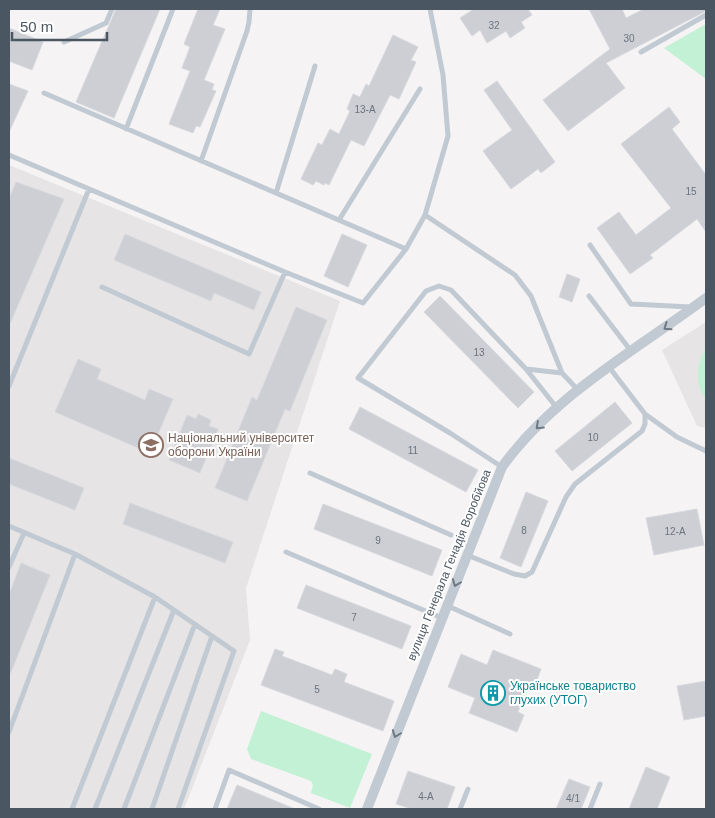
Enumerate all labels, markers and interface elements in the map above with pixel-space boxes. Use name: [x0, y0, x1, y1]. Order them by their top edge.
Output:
scale bar: [12, 10, 108, 42]
text: 50 m: [20, 18, 53, 35]
house number: 32: [488, 20, 500, 31]
house number: 30: [623, 33, 635, 44]
house number: 13-А: [354, 104, 376, 115]
house number: 15: [685, 186, 697, 197]
one-way arrow: [664, 321, 673, 329]
house number: 13: [473, 347, 485, 358]
one-way arrow: [535, 420, 544, 429]
place label: Національний університет оборони України: [168, 431, 315, 459]
school or university icon: Національний університет оборони України: [138, 432, 164, 458]
house number: 10: [587, 432, 599, 443]
house number: 11: [408, 445, 419, 456]
street label: вулиця Генерала Генадія Воробйова: [404, 467, 494, 662]
house number: 8: [521, 525, 527, 536]
house number: 12-А: [664, 526, 686, 537]
house number: 9: [375, 535, 381, 546]
one-way arrow: [452, 578, 462, 587]
house number: 7: [351, 612, 357, 623]
place label: Українське товариство глухих (УТОГ): [510, 679, 636, 707]
building icon: Українське товариство глухих (УТОГ): [480, 680, 506, 706]
house number: 5: [314, 684, 320, 695]
one-way arrow: [392, 729, 402, 738]
house number: 4-А: [418, 791, 434, 802]
house number: 4/1: [566, 793, 580, 804]

